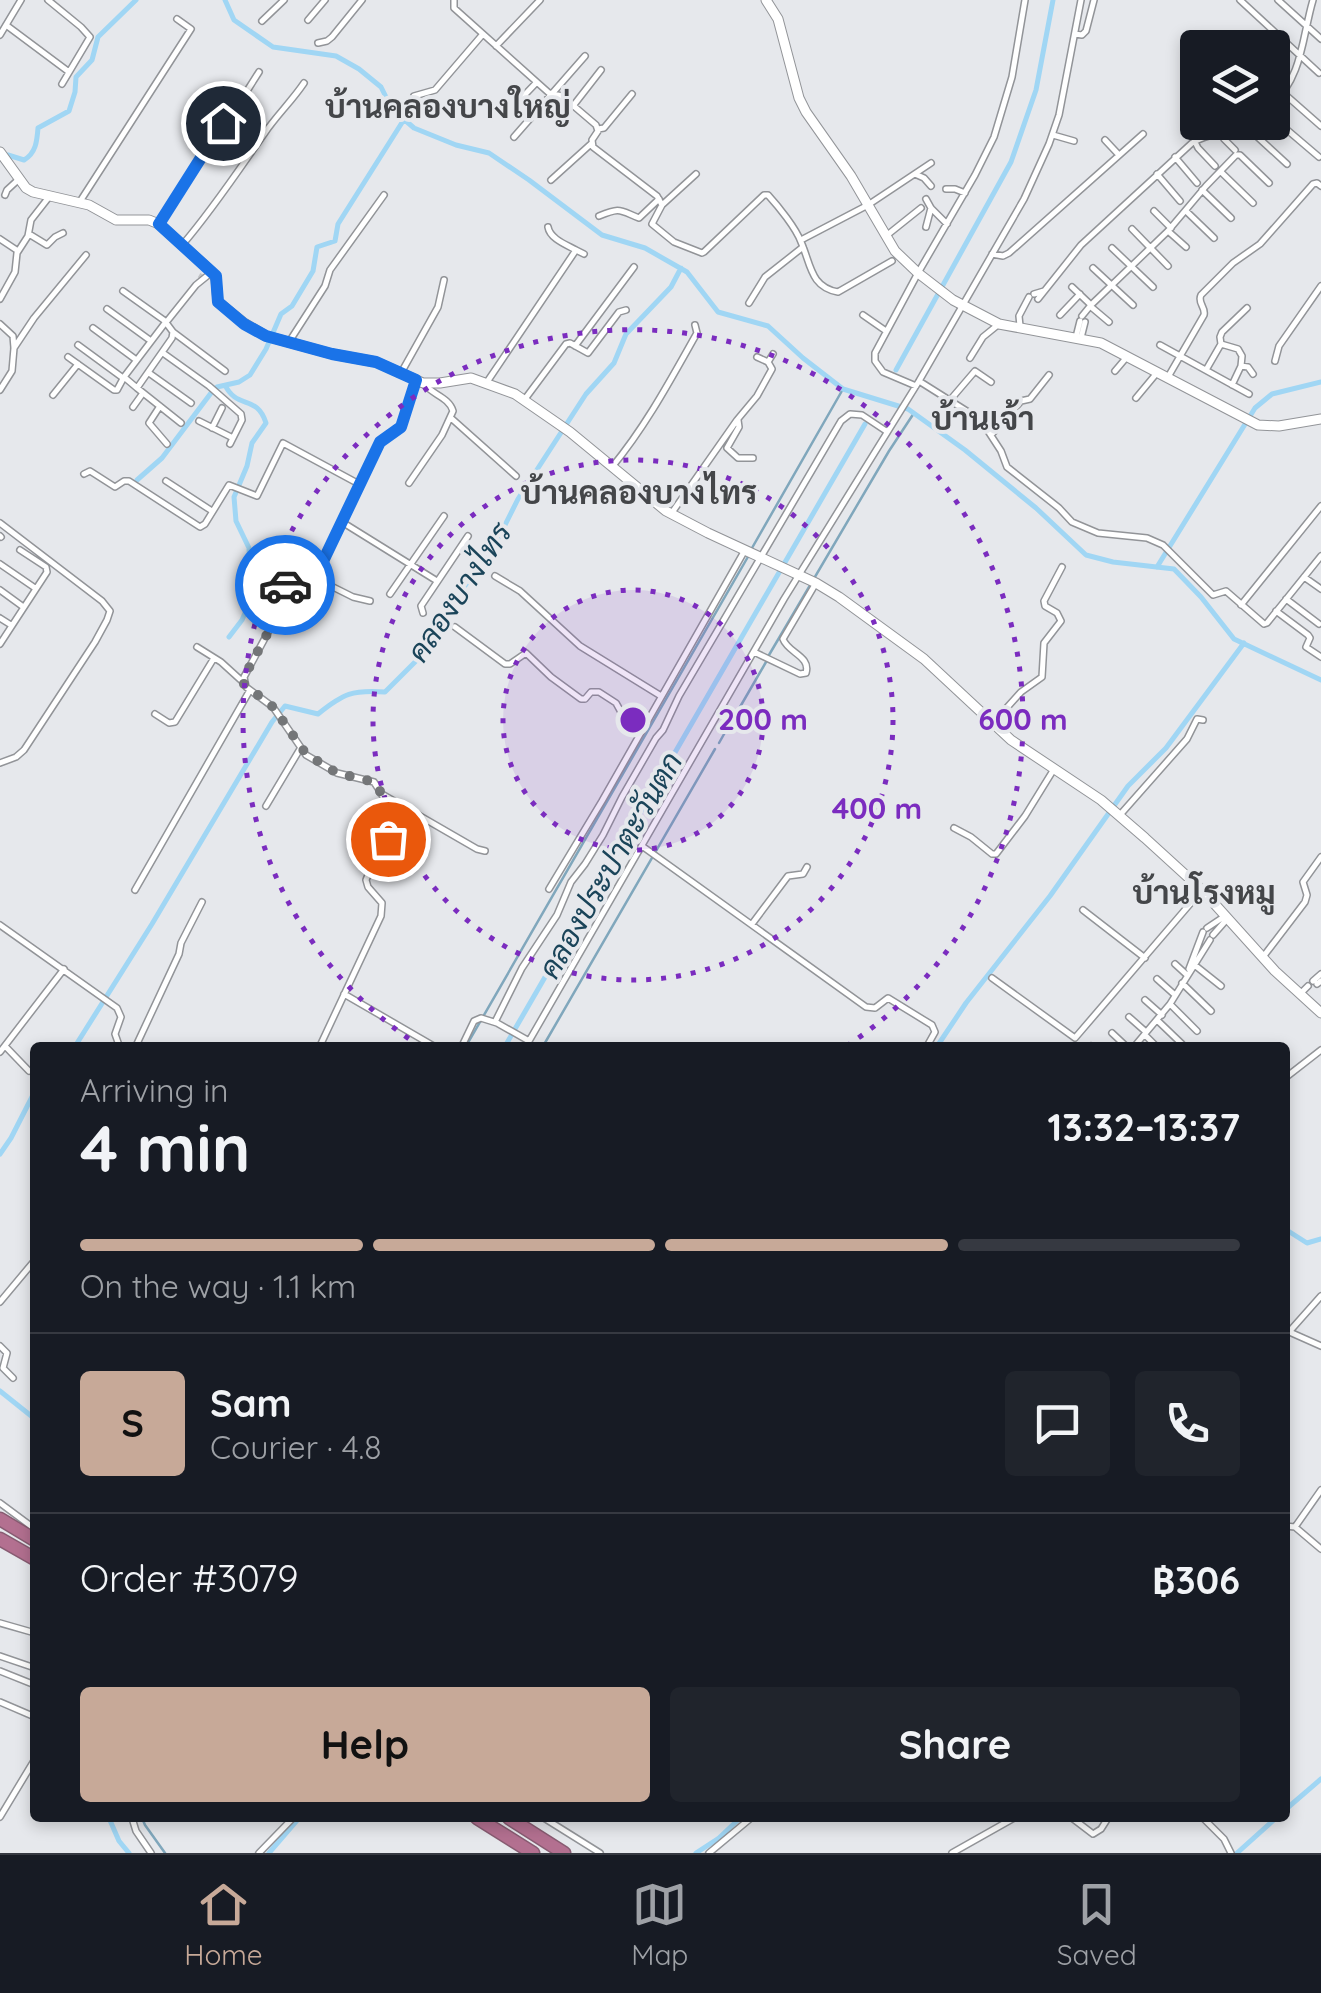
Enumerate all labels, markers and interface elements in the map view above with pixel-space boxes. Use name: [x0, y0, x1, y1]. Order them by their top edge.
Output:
map controls: [1180, 30, 1290, 140]
button: layers: [1180, 30, 1290, 140]
pin: [181, 81, 266, 166]
district label: บ้านคลองบางใหญ่: [325, 85, 571, 127]
icon: home: [196, 96, 251, 151]
district label: บ้านเจ้า: [932, 398, 1034, 438]
district label: บ้านคลองบางไทร: [521, 471, 757, 512]
water label: คลองบางไทร: [398, 514, 520, 669]
courier: [235, 535, 335, 635]
icon: car: [258, 558, 313, 613]
text: 200 m: [718, 700, 808, 738]
text: 600 m: [978, 700, 1068, 738]
centre of rings: [615, 702, 651, 738]
water label: คลองประปาตะวันตก: [530, 745, 690, 985]
text: 400 m: [832, 789, 922, 827]
pin: [346, 797, 431, 882]
icon: bag: [361, 812, 416, 867]
district label: บ้านโรงหมู: [1132, 871, 1276, 915]
text: Arriving in: [80, 1070, 229, 1110]
text: 13:32–13:37: [1047, 1103, 1240, 1151]
text: 4 min: [80, 1107, 250, 1188]
text: On the way · 1.1 km: [80, 1266, 356, 1306]
button: chat: [1005, 1371, 1110, 1476]
button: phone: [1135, 1371, 1240, 1476]
text: Sam: [210, 1379, 292, 1427]
text: S: [121, 1399, 144, 1447]
text: Courier · 4.8: [210, 1427, 382, 1467]
text: Order #3079: [80, 1554, 298, 1602]
text: ฿306: [1152, 1556, 1240, 1604]
button: Help: [80, 1687, 650, 1802]
button: Share: [670, 1687, 1240, 1802]
tab: Home: [184, 1877, 263, 1972]
tab: Map: [631, 1877, 688, 1972]
tab: Saved: [1057, 1877, 1137, 1972]

